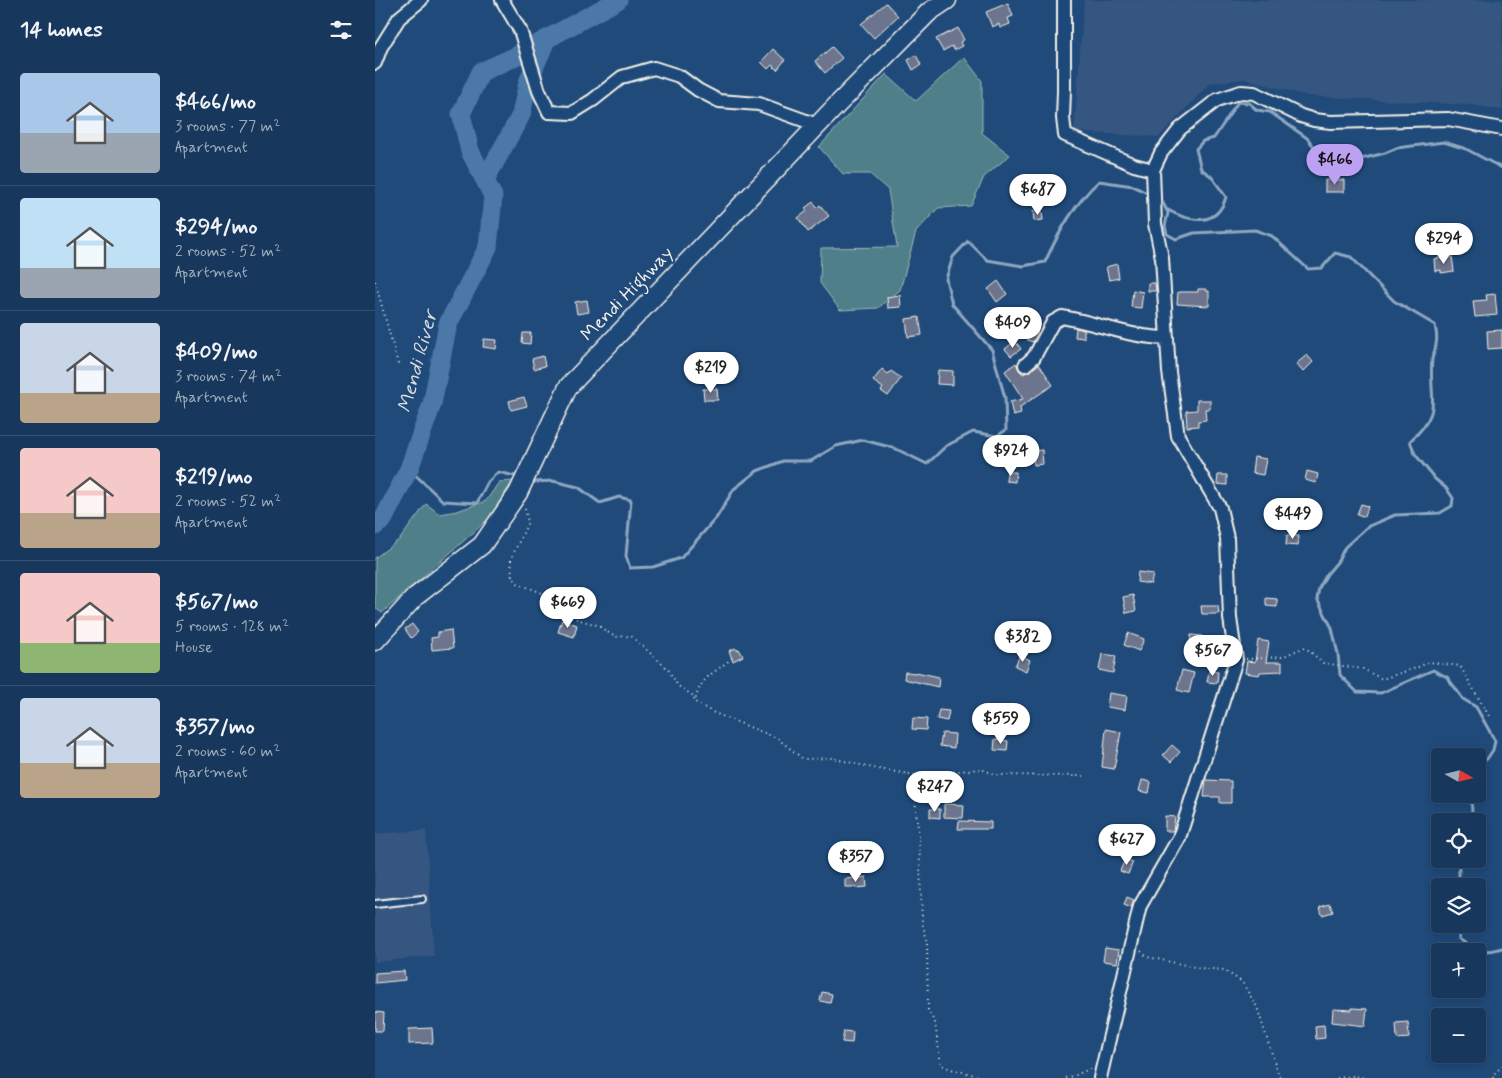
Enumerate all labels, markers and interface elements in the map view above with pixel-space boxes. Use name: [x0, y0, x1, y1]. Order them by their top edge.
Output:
text: 14 homes: [20, 16, 103, 44]
icon: filters: [327, 16, 355, 44]
text: $466/mo: [175, 88, 256, 116]
icon: home: [60, 93, 120, 153]
text: 3 rooms · 77 m²: [175, 116, 280, 137]
text: Apartment: [175, 137, 248, 158]
pin: $466: [1305, 144, 1365, 186]
text: $466: [1317, 149, 1353, 170]
pin: $687: [1008, 174, 1068, 216]
text: $687: [1020, 179, 1056, 200]
text: $294/mo: [175, 213, 257, 241]
icon: home: [60, 218, 120, 278]
pin: $294: [1414, 222, 1474, 265]
text: $294: [1426, 228, 1462, 249]
text: 2 rooms · 52 m²: [175, 241, 281, 262]
street label: Mendi Highway: [575, 241, 681, 349]
text: Apartment: [175, 262, 248, 283]
water label: Mendi River: [391, 306, 445, 416]
pin: $409: [983, 306, 1043, 349]
text: $409: [995, 312, 1031, 333]
text: $409/mo: [175, 338, 258, 366]
icon: home: [60, 343, 120, 403]
pin: $219: [681, 352, 741, 394]
text: $219: [695, 357, 727, 378]
text: 3 rooms · 74 m²: [175, 366, 282, 387]
text: Apartment: [175, 387, 248, 408]
pin: $924: [981, 434, 1041, 477]
text: $924: [993, 440, 1029, 461]
text: $219/mo: [175, 463, 253, 491]
icon: home: [60, 468, 120, 528]
text: 2 rooms · 52 m²: [175, 491, 281, 512]
pin: $449: [1263, 498, 1323, 540]
text: $449: [1275, 503, 1311, 524]
text: Apartment: [175, 512, 248, 533]
pin: $669: [538, 586, 598, 629]
text: $567/mo: [175, 588, 258, 616]
text: $669: [551, 592, 585, 613]
icon: home: [60, 593, 120, 653]
text: 5 rooms · 128 m²: [175, 616, 289, 637]
pin: $382: [993, 620, 1053, 663]
text: $382: [1006, 626, 1040, 647]
pin: $567: [1183, 634, 1243, 677]
text: House: [175, 637, 213, 658]
text: $567: [1195, 640, 1231, 661]
pin: $559: [971, 702, 1031, 745]
text: $559: [983, 708, 1019, 729]
text: $357/mo: [175, 713, 255, 741]
icon: home: [60, 718, 120, 778]
text: 2 rooms · 60 m²: [175, 741, 280, 762]
north arrow: [1431, 748, 1486, 802]
map controls: [1431, 748, 1486, 1063]
text: Apartment: [175, 762, 248, 783]
pin: $247: [905, 770, 965, 813]
text: $247: [917, 776, 953, 797]
button: locate: [1431, 813, 1486, 868]
pin: $627: [1097, 824, 1157, 866]
text: $627: [1110, 829, 1145, 850]
pin: $357: [826, 840, 886, 883]
text: $357: [839, 846, 873, 867]
button: layers: [1431, 878, 1486, 933]
button: +: [1431, 943, 1486, 998]
button: −: [1431, 1008, 1486, 1063]

